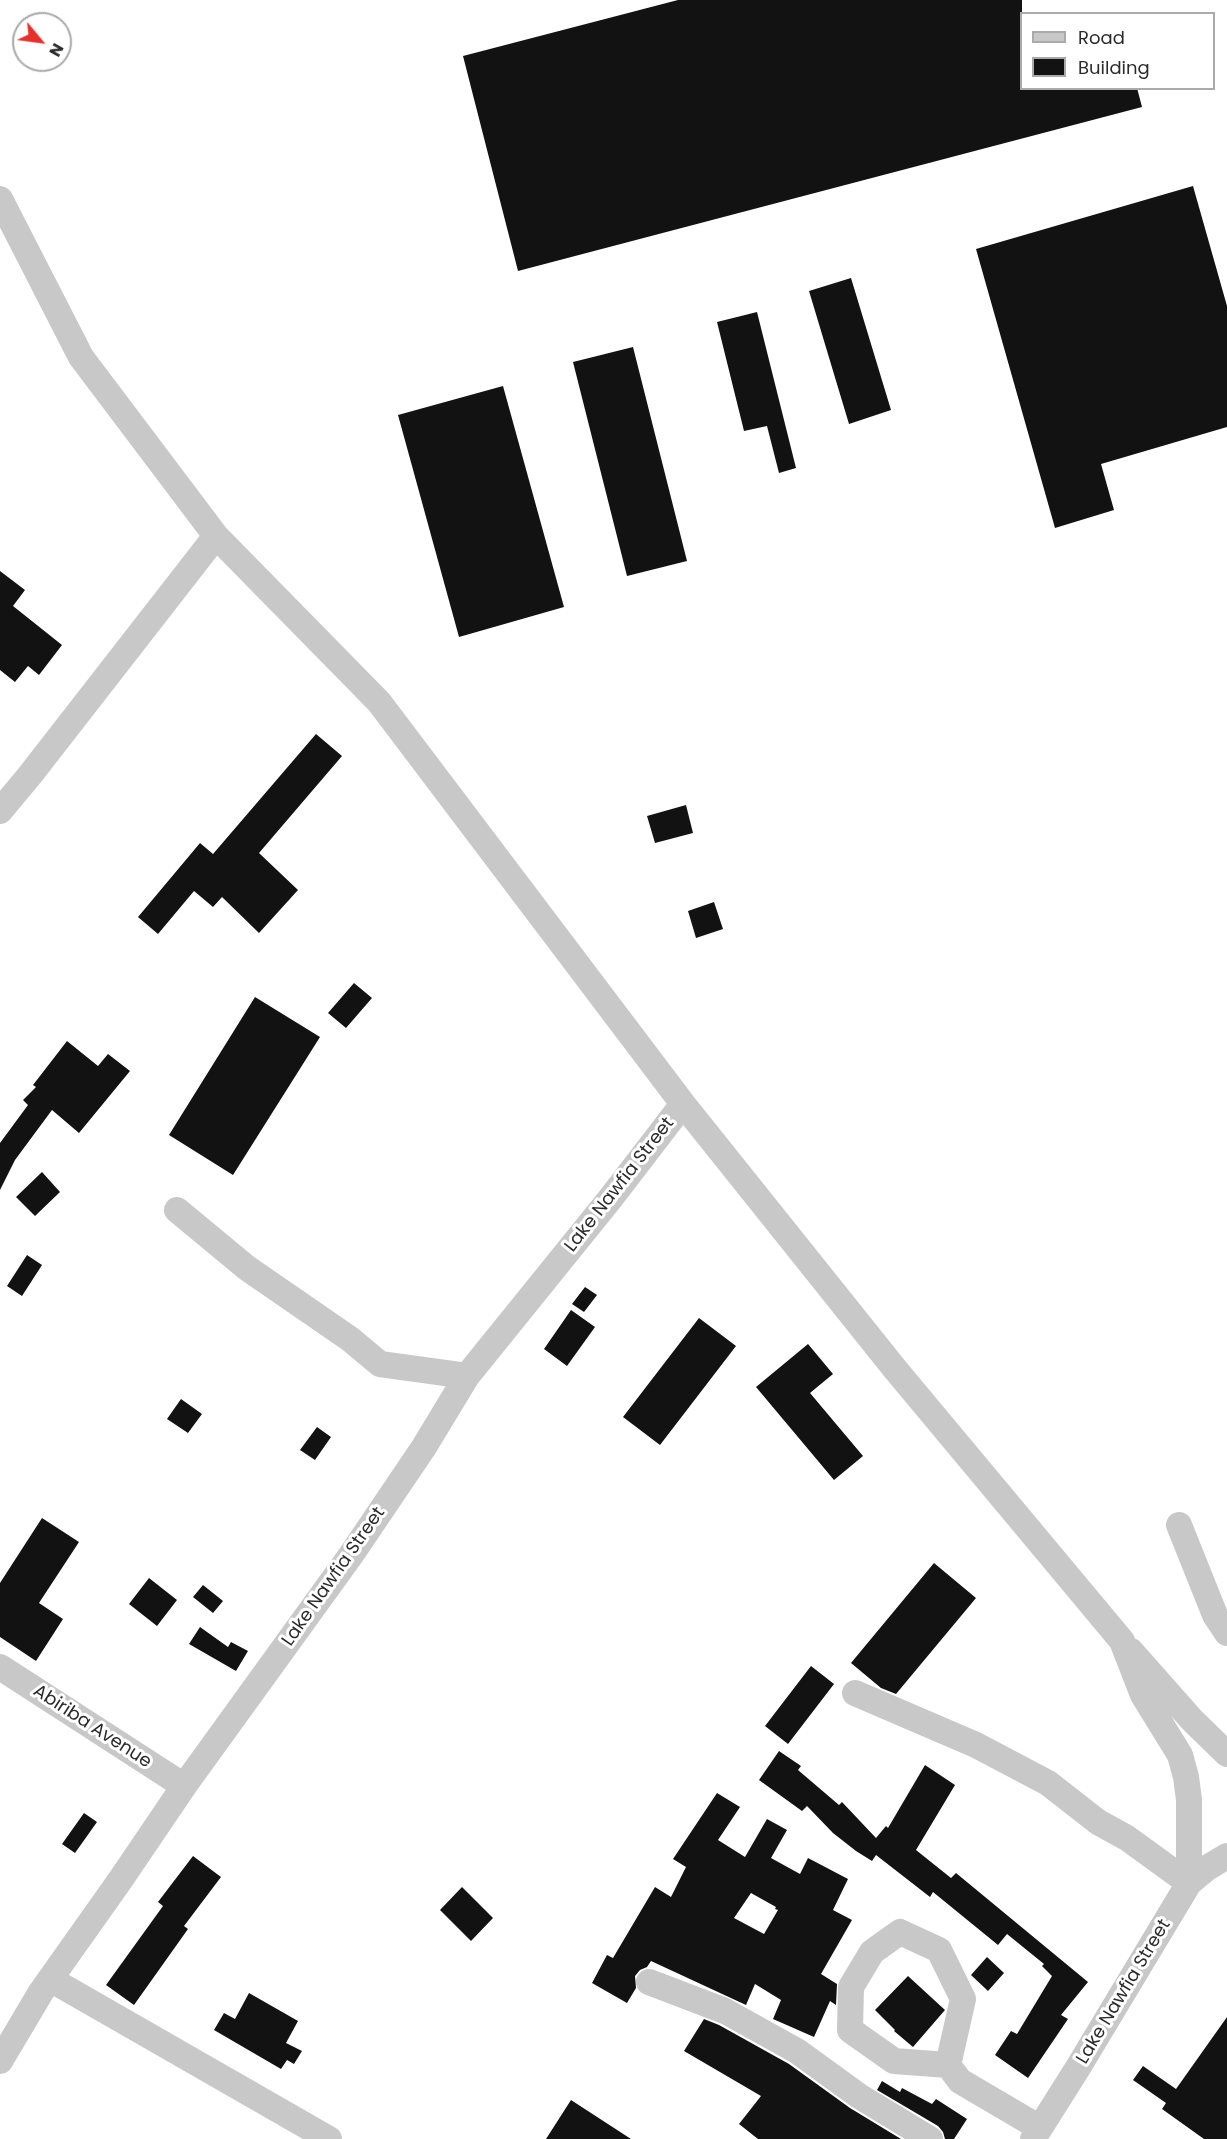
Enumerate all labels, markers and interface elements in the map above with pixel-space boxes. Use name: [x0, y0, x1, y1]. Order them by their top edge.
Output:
north arrow: [12, 12, 72, 72]
legend: [1020, 12, 1215, 90]
text: Road: [1078, 25, 1125, 50]
text: N: [43, 39, 69, 61]
text: Building: [1078, 55, 1150, 80]
street label: Lake Nawfia Street: [561, 1113, 679, 1257]
street label: Lake Nawfia Street: [278, 1503, 390, 1651]
street label: Abiriba Avenue: [29, 1681, 155, 1773]
street label: Lake Nawfia Street: [1072, 1916, 1176, 2068]

